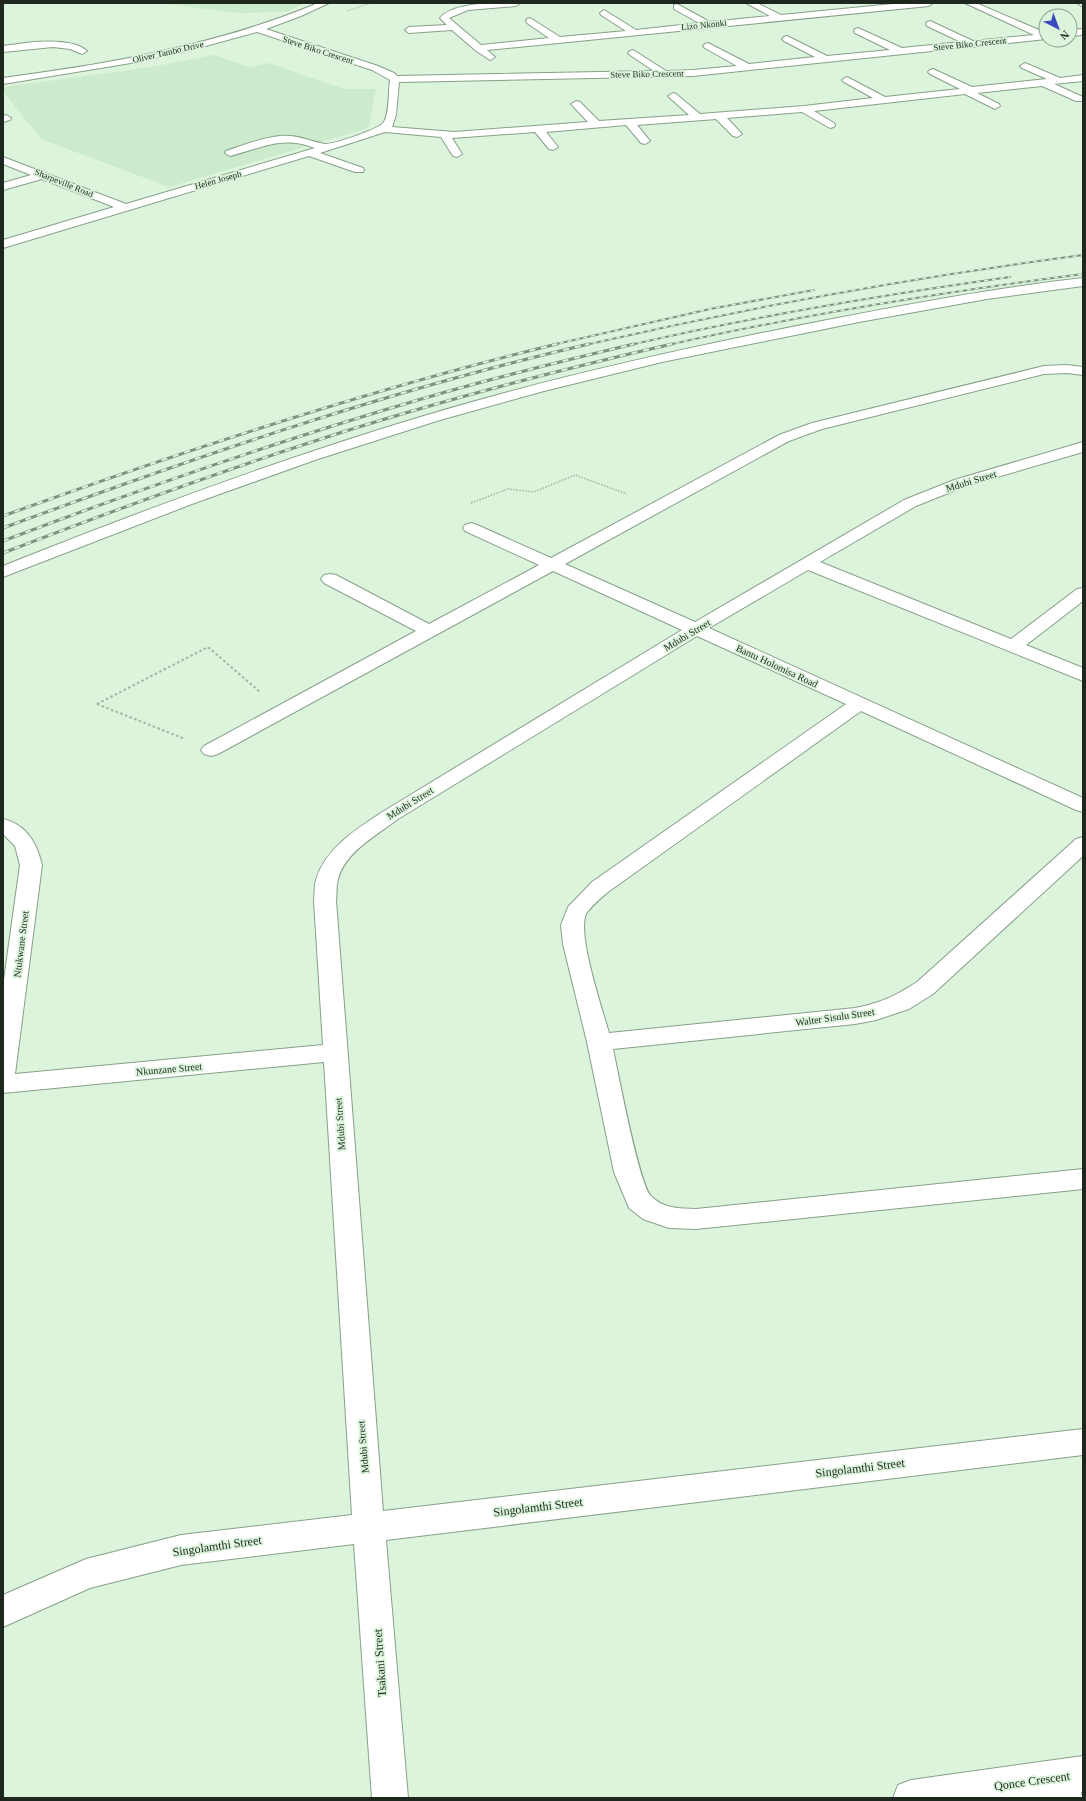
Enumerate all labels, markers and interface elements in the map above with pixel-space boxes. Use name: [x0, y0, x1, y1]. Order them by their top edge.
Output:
north arrow: [1038, 8, 1078, 48]
street label: Lizo Nkonki: [681, 18, 728, 32]
text: N: [1058, 28, 1072, 43]
street label: Steve Biko Crescent: [282, 34, 355, 66]
street label: Steve Biko Crescent: [933, 35, 1008, 53]
street label: Oliver Tambo Drive: [131, 39, 205, 65]
street label: Steve Biko Crescent: [610, 68, 684, 80]
street label: Sharpeville Road: [33, 167, 95, 199]
street label: Helen Joseph: [193, 168, 243, 191]
street label: Mdubi Street: [944, 468, 998, 494]
street label: Mdubi Street: [662, 617, 713, 653]
street label: Bantu Holomisa Road: [734, 642, 820, 690]
street label: Mdubi Street: [385, 784, 435, 822]
street label: Ntukwane Street: [11, 910, 31, 978]
street label: Walter Sisulu Street: [795, 1006, 875, 1028]
street label: Nkunzane Street: [135, 1061, 203, 1077]
street label: Mdubi Street: [333, 1097, 347, 1151]
street label: Mdubi Street: [355, 1420, 371, 1474]
street label: Singolamthi Street: [815, 1456, 906, 1480]
street label: Singolamthi Street: [493, 1495, 584, 1519]
street label: Singolamthi Street: [172, 1533, 263, 1559]
street label: Tsakani Street: [371, 1628, 389, 1697]
street label: Qonce Crescent: [993, 1769, 1071, 1793]

